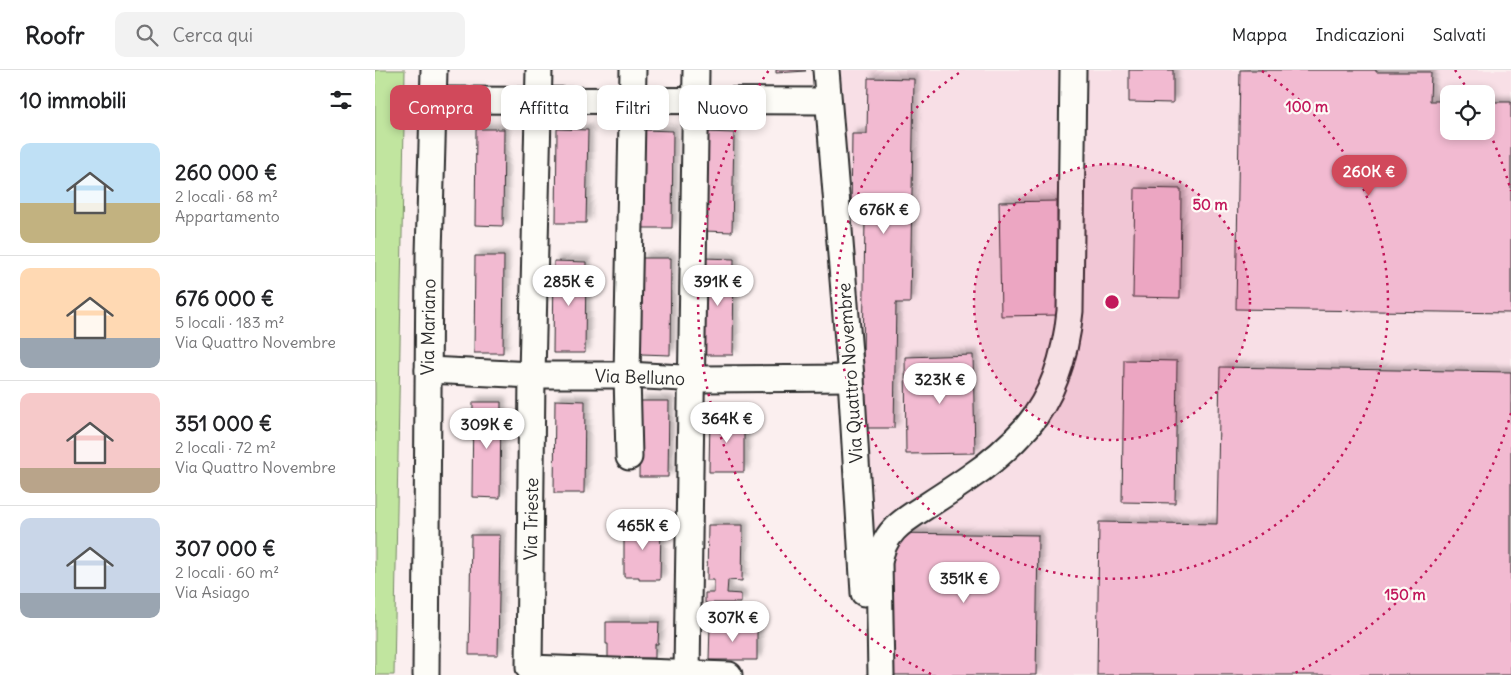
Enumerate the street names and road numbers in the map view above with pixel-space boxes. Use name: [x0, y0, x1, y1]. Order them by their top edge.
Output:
street label: Via Mariano: [416, 278, 440, 376]
street label: Via Quattro Novembre: [832, 282, 868, 464]
street label: Via Belluno: [594, 364, 686, 390]
street label: Via Trieste: [519, 477, 543, 561]

